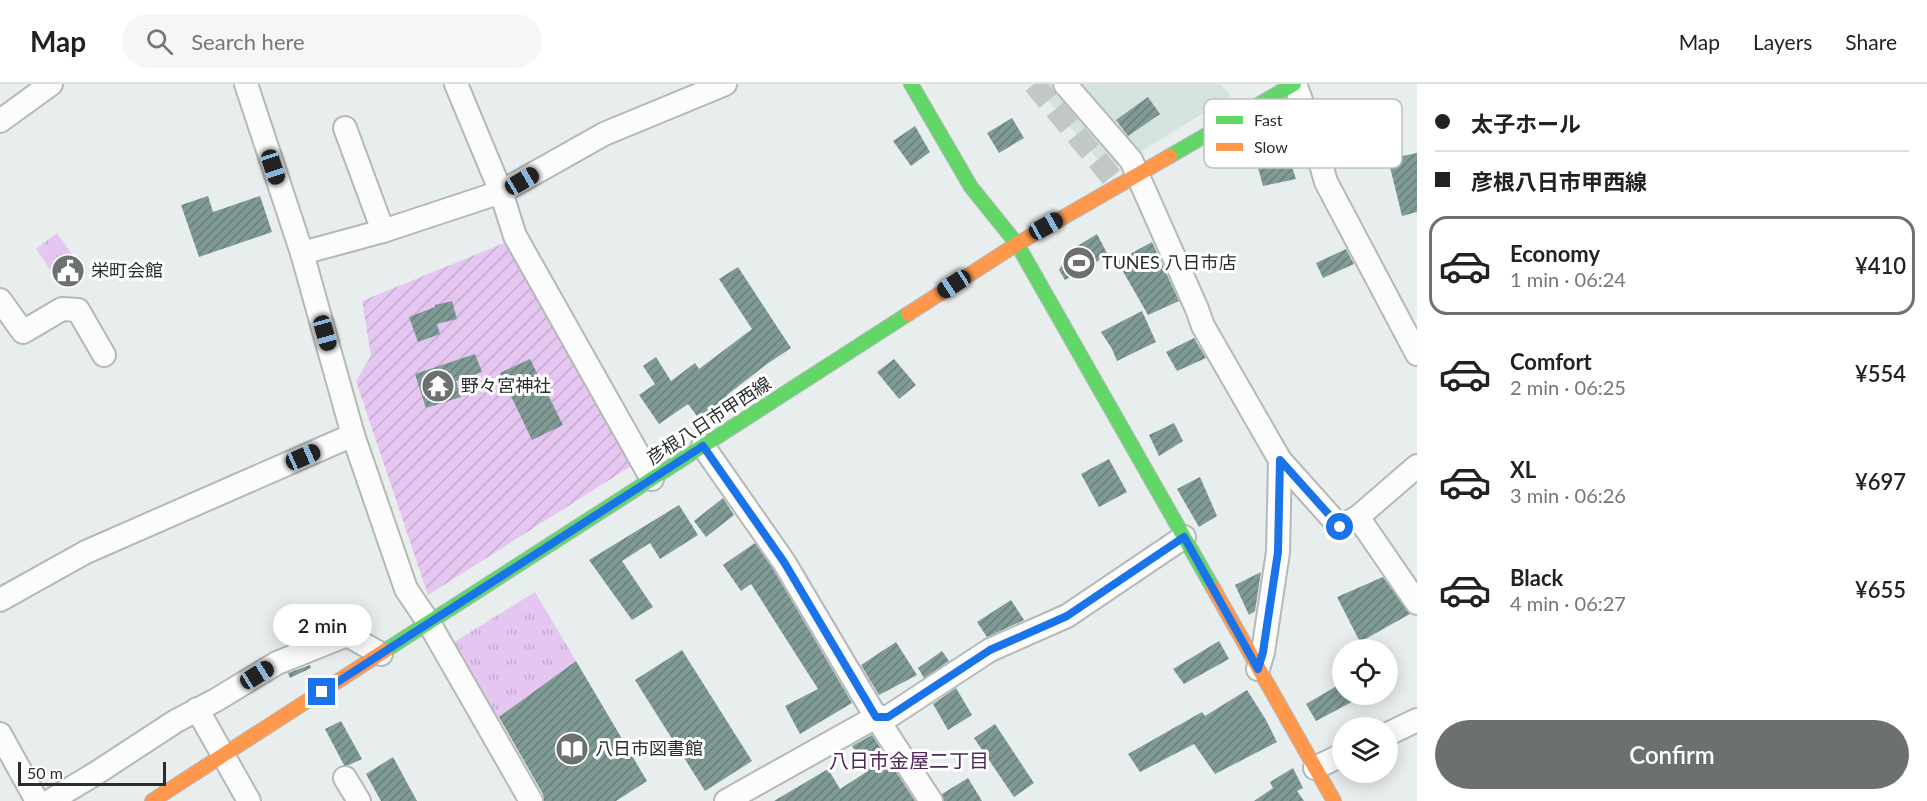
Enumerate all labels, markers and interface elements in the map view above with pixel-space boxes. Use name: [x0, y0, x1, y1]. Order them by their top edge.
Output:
search box: [122, 14, 542, 68]
text: Map: [30, 24, 86, 58]
icon: search: [143, 25, 176, 58]
text: Search here: [191, 28, 305, 55]
text: Map: [1679, 29, 1720, 54]
text: Layers: [1753, 29, 1812, 54]
text: Share: [1845, 29, 1897, 54]
legend: [1204, 99, 1402, 168]
text: Fast: [1254, 110, 1283, 129]
text: 太子ホール: [1471, 110, 1581, 137]
text: Slow: [1254, 137, 1288, 156]
car: [259, 147, 287, 187]
car: [502, 164, 542, 198]
text: 彦根八日市甲西線: [1471, 168, 1647, 195]
car: [1026, 209, 1066, 243]
icon: car: [1438, 239, 1492, 293]
text: Economy: [1510, 240, 1600, 267]
sports icon: TUNES 八日市店: [1061, 245, 1097, 281]
place label: TUNES 八日市店: [1102, 251, 1236, 273]
text: ¥410: [1855, 252, 1906, 279]
public building icon: 栄町会館: [50, 253, 86, 289]
place label: 栄町会館: [91, 259, 163, 281]
car: [934, 267, 974, 301]
text: 1 min · 06:24: [1510, 267, 1626, 291]
car: [311, 313, 339, 353]
icon: car: [1438, 347, 1492, 401]
text: Comfort: [1510, 348, 1592, 375]
text: ¥554: [1855, 360, 1906, 387]
temple icon: 野々宮神社: [420, 368, 456, 404]
street label: 彦根八日市甲西線: [642, 372, 775, 469]
place label: 野々宮神社: [461, 374, 551, 396]
text: 2 min · 06:25: [1510, 375, 1626, 399]
car: [283, 441, 323, 473]
icon: car: [1438, 455, 1492, 509]
text: XL: [1510, 456, 1536, 483]
text: ¥697: [1855, 468, 1906, 495]
text: 3 min · 06:26: [1510, 483, 1626, 507]
route start: [1326, 513, 1353, 540]
icon: car: [1438, 563, 1492, 617]
text: Black: [1510, 564, 1563, 591]
text: ¥655: [1855, 576, 1906, 603]
text: 4 min · 06:27: [1510, 591, 1626, 615]
callout: 2 min: [272, 605, 372, 647]
text: 2 min: [298, 613, 347, 637]
map controls: [1332, 639, 1398, 783]
button: locate: [1332, 639, 1398, 705]
car: [237, 658, 277, 692]
route end: [308, 678, 335, 705]
button: layers: [1332, 717, 1398, 783]
button: Confirm: [1435, 720, 1909, 789]
library icon: 八日市図書館: [554, 731, 590, 767]
place label: 八日市図書館: [595, 737, 703, 759]
district label: 八日市金屋二丁目: [829, 748, 989, 772]
scale bar: [18, 759, 166, 786]
text: 50 m: [27, 763, 63, 782]

